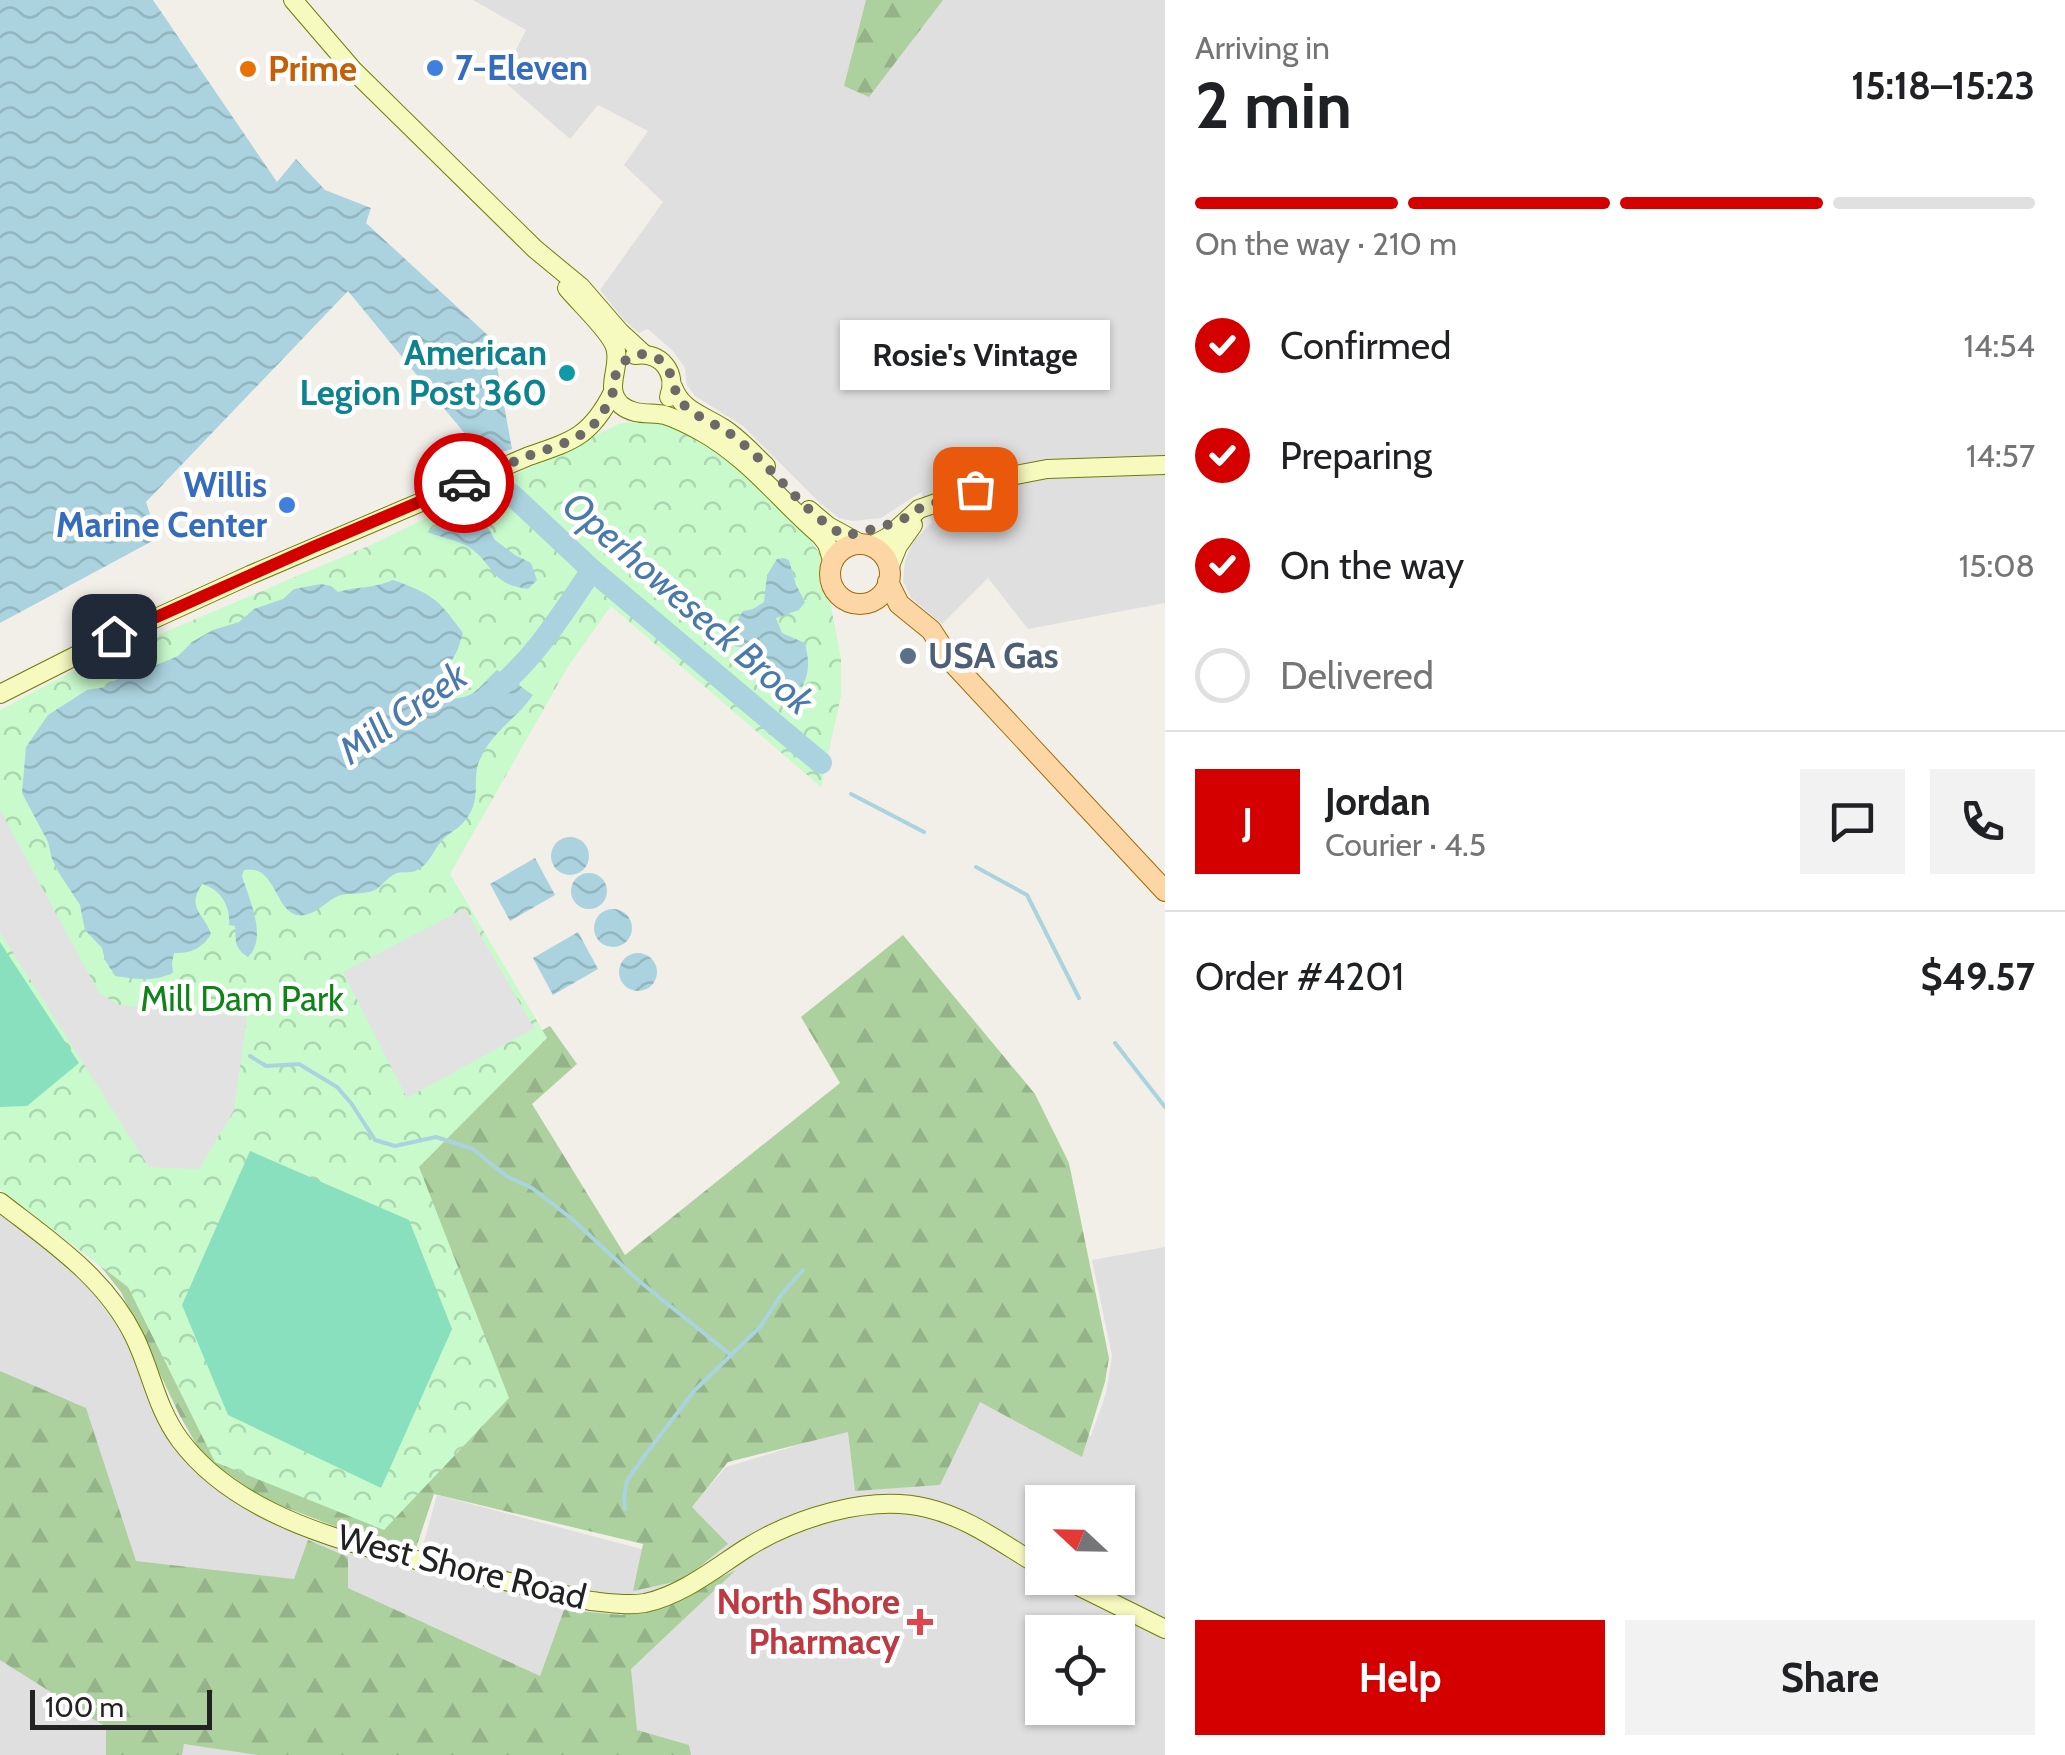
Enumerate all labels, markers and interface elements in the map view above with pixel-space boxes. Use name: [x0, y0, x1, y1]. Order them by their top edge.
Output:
text: Arriving in: [1195, 28, 1330, 67]
place label: 7-Eleven: [455, 46, 588, 89]
place label: Prime: [268, 47, 357, 90]
marker: 7-Eleven: [424, 57, 446, 79]
marker: Prime: [237, 58, 259, 80]
text: 15:18–15:23: [1851, 62, 2035, 109]
text: 2 min: [1195, 65, 1352, 144]
text: On the way · 210 m: [1195, 224, 1457, 263]
icon: check: [1195, 318, 1250, 373]
callout: Rosie's Vintage: [840, 319, 1110, 389]
text: Confirmed: [1280, 322, 1451, 369]
text: 14:54: [1964, 326, 2035, 365]
place label: American Legion Post 360: [299, 331, 547, 414]
text: Rosie's Vintage: [872, 335, 1078, 374]
marker: American Legion Post 360: [556, 362, 578, 384]
icon: check: [1195, 428, 1250, 483]
text: Preparing: [1280, 432, 1432, 479]
courier: [414, 433, 514, 533]
text: 14:57: [1966, 436, 2035, 475]
pin: [933, 447, 1018, 532]
icon: car: [437, 456, 492, 511]
icon: bag: [948, 462, 1003, 517]
place label: Willis Marine Center: [56, 463, 267, 546]
water label: Operhoweseck Brook: [553, 481, 825, 725]
marker: Willis Marine Center: [276, 494, 298, 516]
icon: check: [1195, 538, 1250, 593]
text: On the way: [1280, 542, 1464, 589]
text: 15:08: [1959, 546, 2035, 585]
pin: [72, 594, 157, 679]
icon: home: [87, 609, 142, 664]
place label: USA Gas: [928, 634, 1059, 677]
marker: USA Gas: [897, 645, 919, 667]
water label: Mill Creek: [329, 651, 477, 774]
text: Delivered: [1280, 652, 1434, 699]
button: chat: [1800, 769, 1905, 874]
button: phone: [1930, 769, 2035, 874]
text: Jordan: [1325, 778, 1431, 825]
text: J: [1242, 798, 1253, 845]
text: Courier · 4.5: [1325, 825, 1486, 864]
text: Order #4201: [1195, 953, 1404, 1000]
text: $49.57: [1920, 953, 2035, 1000]
park label: Mill Dam Park: [140, 977, 344, 1020]
north arrow: [1025, 1485, 1135, 1595]
map controls: [1025, 1485, 1135, 1725]
street label: West Shore Road: [333, 1515, 591, 1618]
place label: North Shore Pharmacy: [716, 1580, 900, 1663]
marker: North Shore Pharmacy: [909, 1611, 931, 1633]
button: locate: [1025, 1615, 1135, 1725]
button: Help: [1195, 1620, 1605, 1735]
button: Share: [1625, 1620, 2035, 1735]
scale bar: [30, 1685, 212, 1730]
text: 100 m: [45, 1690, 124, 1724]

